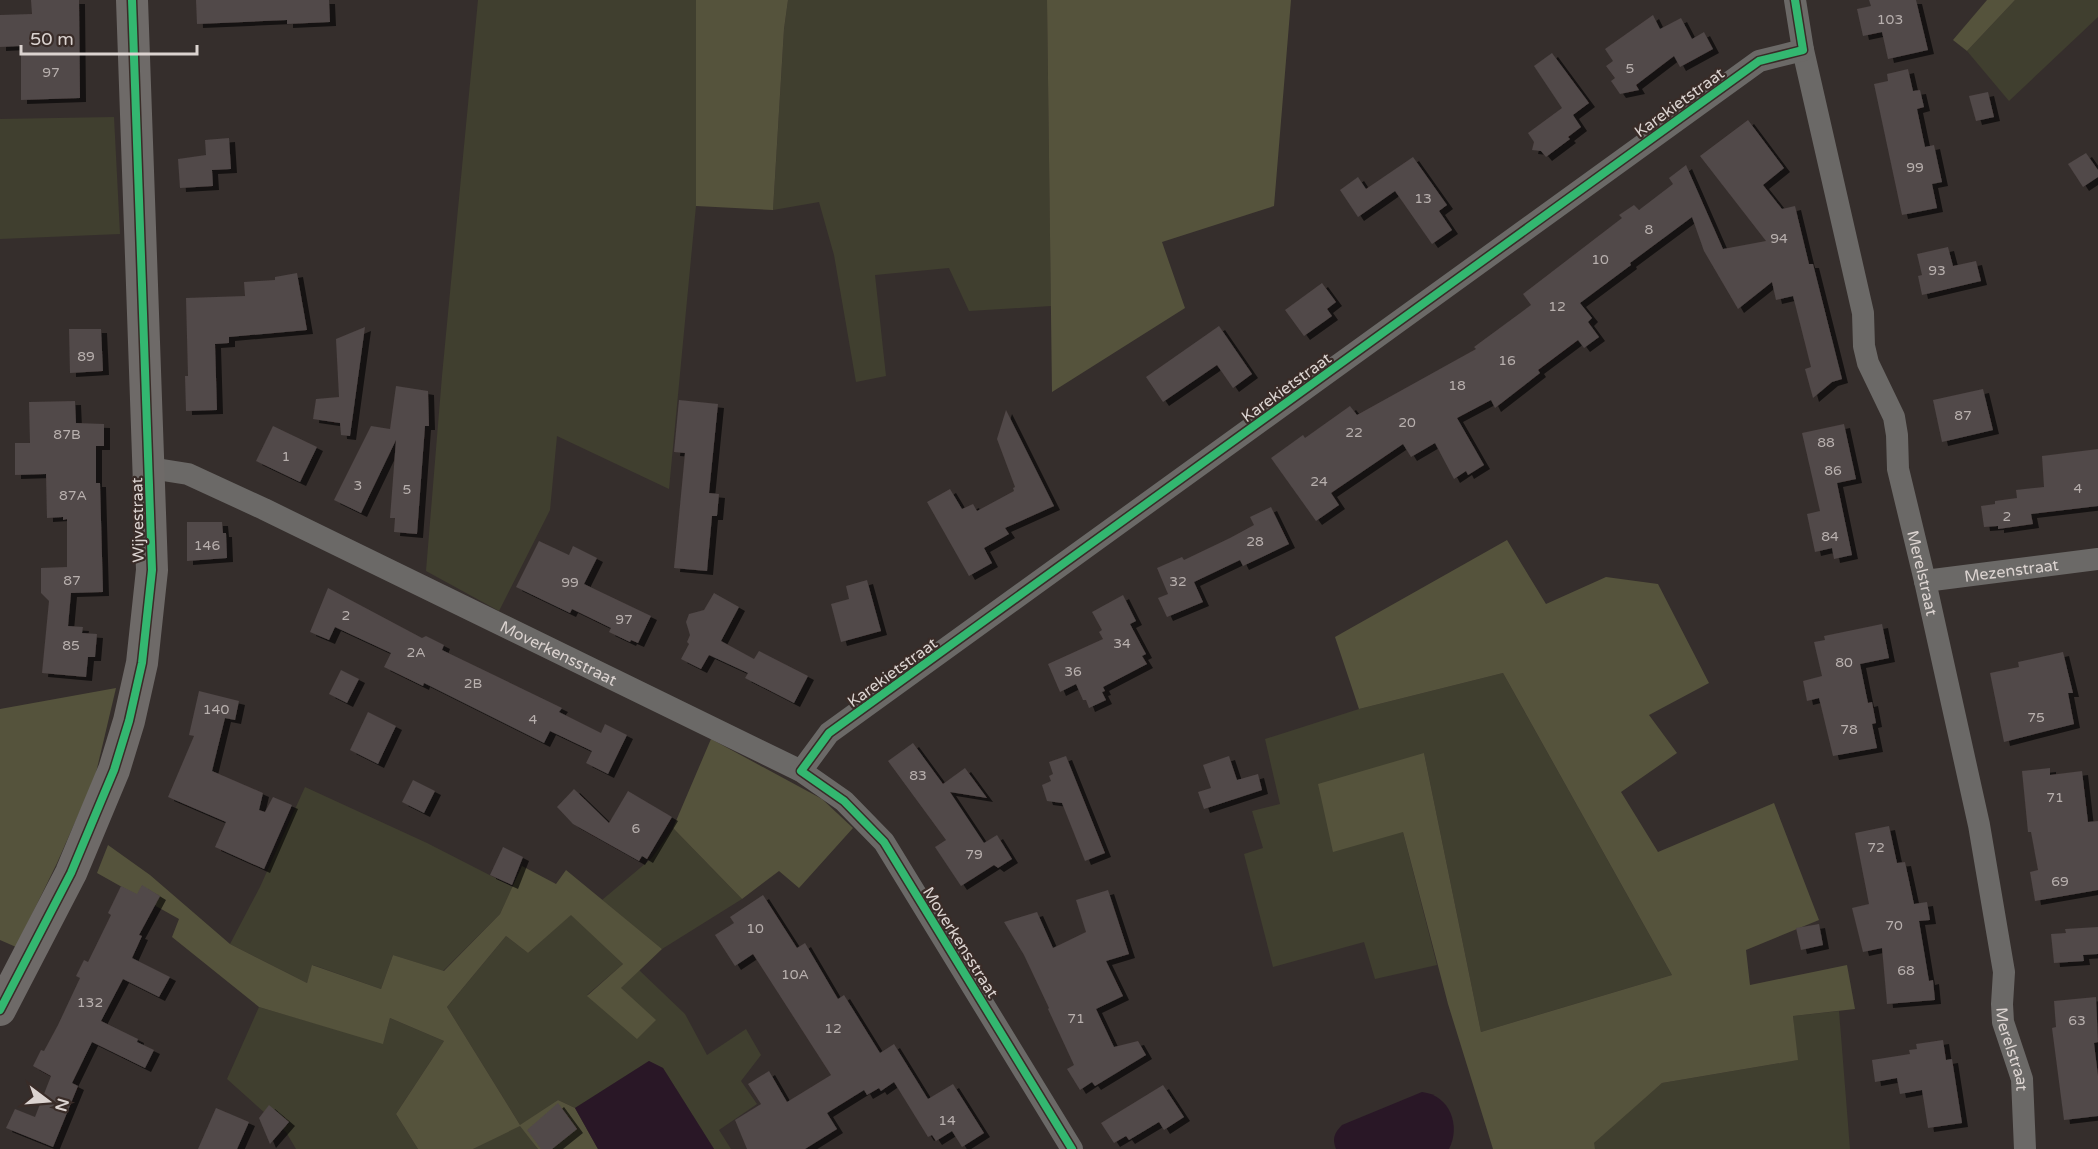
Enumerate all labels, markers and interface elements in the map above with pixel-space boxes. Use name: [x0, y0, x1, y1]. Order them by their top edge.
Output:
house number: 103: [1877, 11, 1903, 28]
scale bar: [21, 18, 196, 56]
text: 50 m: [30, 28, 74, 50]
house number: 5: [1626, 60, 1634, 77]
street label: Karekietstraat: [1631, 63, 1728, 142]
house number: 97: [42, 64, 60, 81]
house number: 99: [1906, 159, 1924, 176]
house number: 13: [1414, 190, 1432, 207]
house number: 8: [1645, 221, 1654, 238]
house number: 94: [1770, 230, 1788, 247]
house number: 10: [1591, 251, 1609, 268]
house number: 93: [1928, 262, 1946, 279]
house number: 12: [1548, 298, 1566, 315]
house number: 89: [77, 348, 95, 365]
street label: Karekietstraat: [1238, 348, 1335, 427]
house number: 16: [1498, 352, 1516, 369]
house number: 18: [1448, 377, 1466, 394]
house number: 87: [1954, 407, 1972, 424]
house number: 20: [1398, 414, 1416, 431]
house number: 22: [1345, 424, 1363, 441]
house number: 87B: [53, 426, 81, 443]
house number: 88: [1817, 434, 1835, 451]
house number: 1: [282, 448, 290, 465]
house number: 86: [1824, 462, 1842, 479]
house number: 24: [1310, 473, 1328, 490]
street label: Wijvestraat: [127, 477, 149, 563]
house number: 3: [354, 477, 362, 494]
house number: 4: [2074, 480, 2083, 497]
house number: 5: [403, 481, 411, 498]
house number: 87A: [59, 487, 87, 504]
house number: 2: [2003, 508, 2011, 525]
house number: 84: [1821, 528, 1839, 545]
street label: Merelstraat: [1902, 529, 1941, 618]
house number: 28: [1246, 533, 1264, 550]
house number: 146: [194, 537, 220, 554]
street label: Mezenstraat: [1963, 555, 2060, 587]
house number: 87: [63, 572, 81, 589]
house number: 32: [1169, 573, 1187, 590]
house number: 99: [561, 574, 579, 591]
house number: 2: [342, 607, 350, 624]
house number: 97: [615, 611, 633, 628]
street label: Moverkensstraat: [497, 617, 620, 691]
street label: Karekietstraat: [844, 633, 941, 712]
house number: 34: [1113, 635, 1131, 652]
house number: 85: [62, 637, 80, 654]
house number: 2A: [406, 644, 426, 661]
house number: 80: [1835, 654, 1853, 671]
house number: 36: [1064, 663, 1082, 680]
house number: 2B: [464, 675, 482, 692]
house number: 140: [203, 701, 229, 718]
house number: 75: [2027, 709, 2045, 726]
house number: 4: [529, 711, 538, 728]
house number: 78: [1840, 721, 1858, 738]
house number: 83: [909, 767, 927, 784]
house number: 71: [2046, 789, 2064, 806]
house number: 6: [632, 820, 641, 837]
house number: 72: [1867, 839, 1885, 856]
house number: 79: [965, 846, 983, 863]
house number: 69: [2051, 873, 2069, 890]
street label: Moverkensstraat: [918, 883, 1002, 1002]
house number: 70: [1885, 917, 1903, 934]
house number: 10: [746, 920, 764, 937]
house number: 68: [1897, 962, 1915, 979]
house number: 10A: [781, 966, 809, 983]
house number: 132: [77, 994, 103, 1011]
street label: Merelstraat: [1991, 1007, 2032, 1092]
house number: 71: [1067, 1010, 1085, 1027]
house number: 63: [2068, 1012, 2086, 1029]
house number: 12: [824, 1020, 842, 1037]
north arrow: [18, 1071, 78, 1131]
text: N: [50, 1096, 73, 1114]
house number: 14: [938, 1112, 956, 1129]

